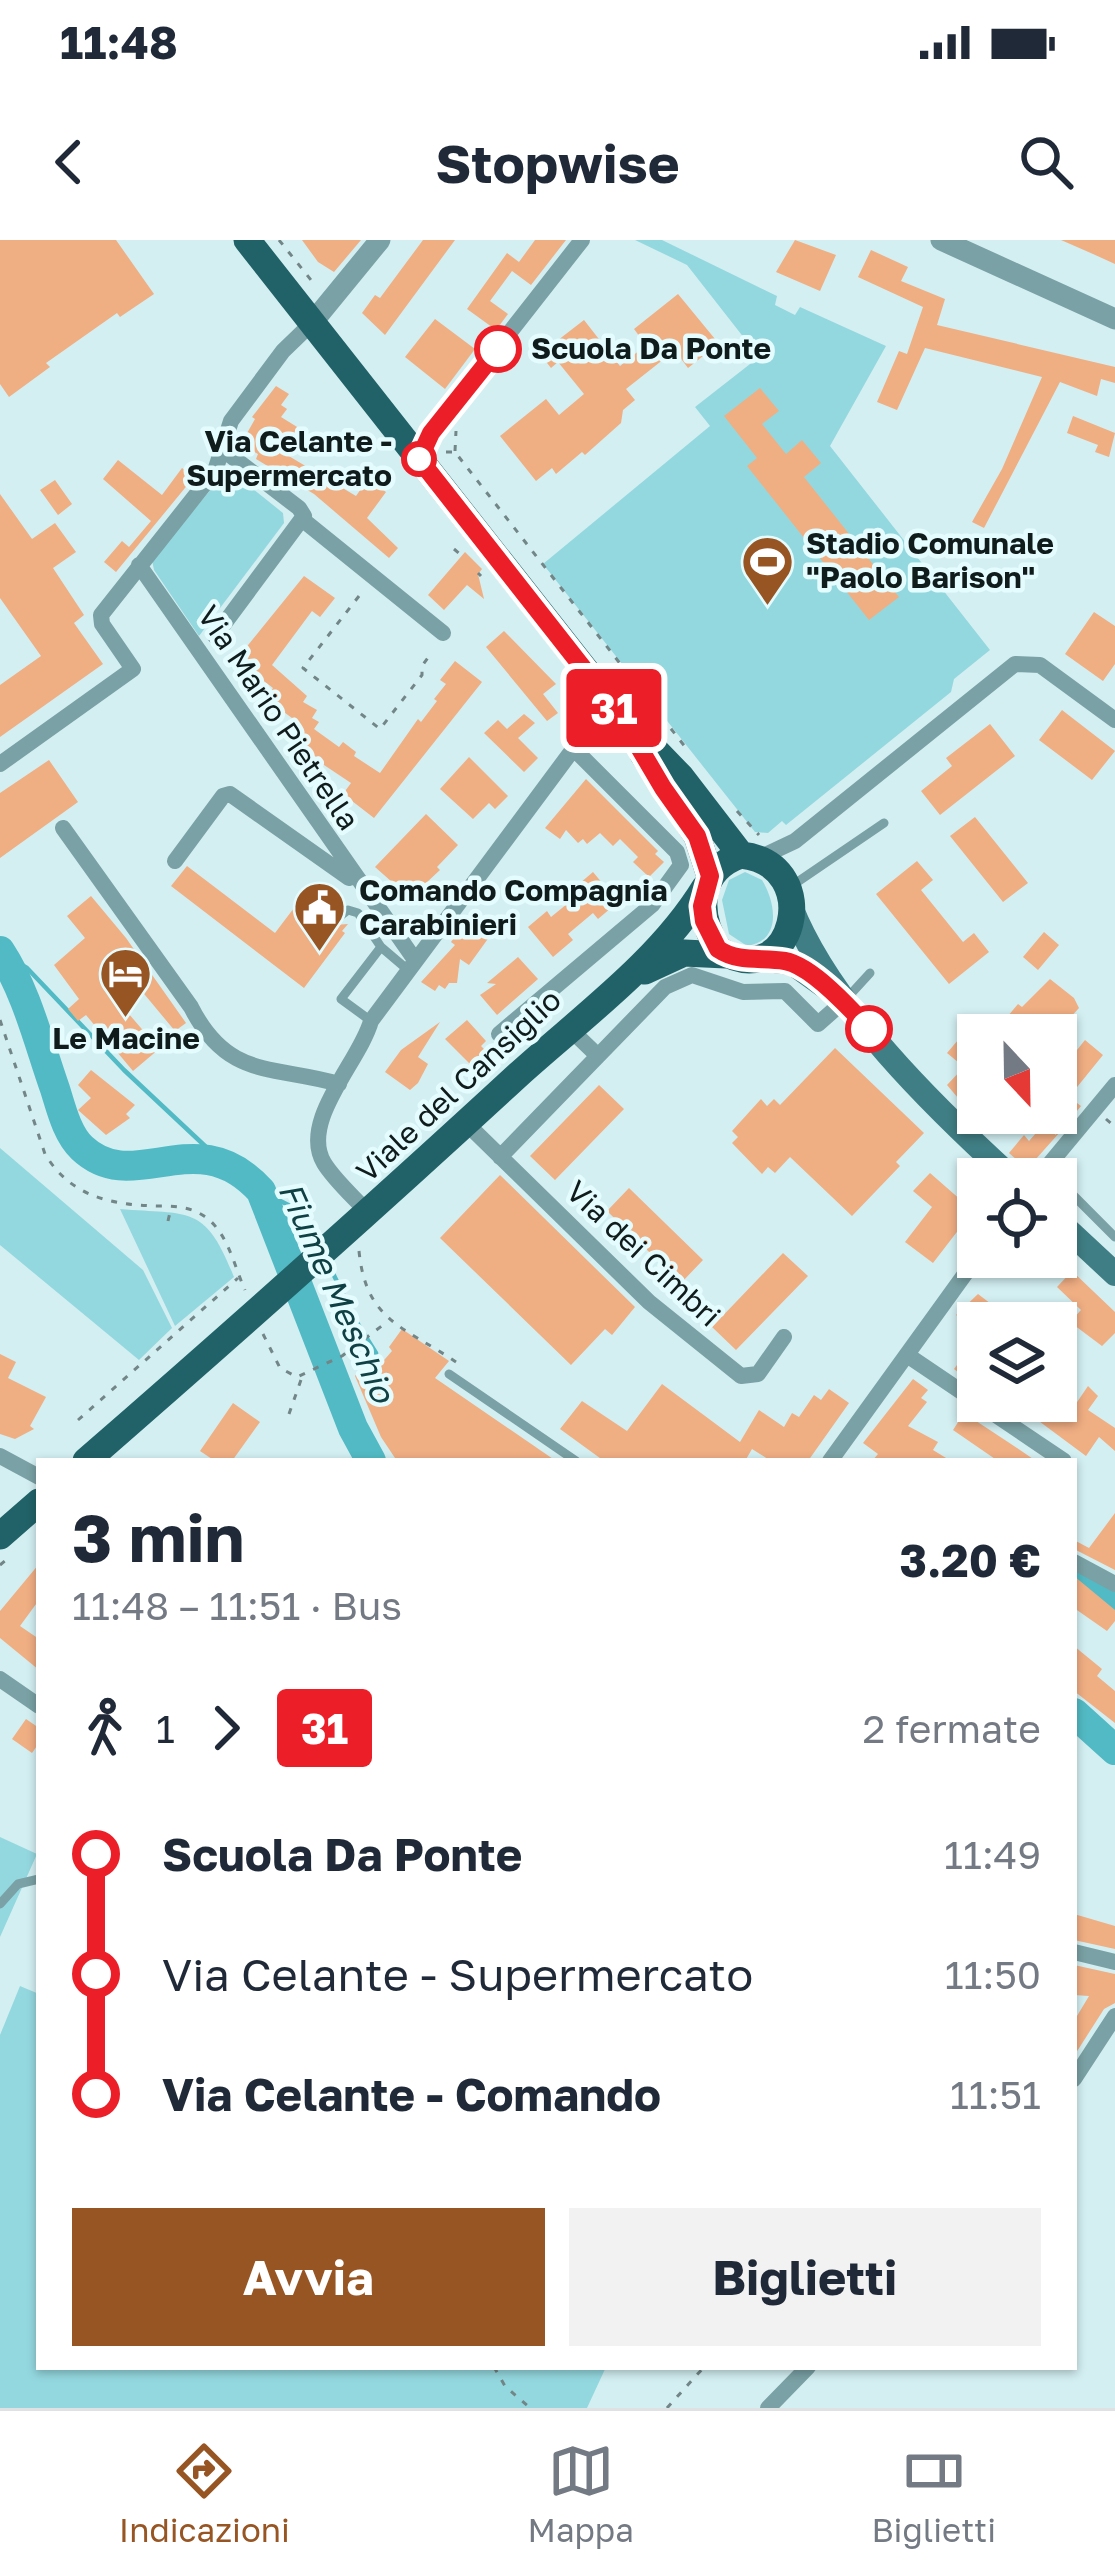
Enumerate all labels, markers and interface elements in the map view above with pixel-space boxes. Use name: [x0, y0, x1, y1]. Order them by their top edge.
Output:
text: 11:48: [60, 15, 178, 69]
icon: back: [36, 129, 102, 195]
icon: search: [1013, 129, 1079, 195]
text: Stopwise: [435, 130, 680, 195]
marker: Scuola Da Ponte: [476, 327, 520, 371]
place label: Scuola Da Ponte: [531, 330, 771, 366]
place label: Via Celante - Supermercato: [186, 423, 392, 493]
marker: Via Celante - Supermercato: [403, 443, 435, 475]
place label: Stadio Comunale "Paolo Barison": [806, 525, 1054, 595]
sports icon: Stadio Comunale "Paolo Barison": [739, 533, 795, 607]
street label: Via Mario Pietrella: [190, 599, 367, 836]
line badge: 31: [560, 669, 668, 747]
text: 31: [590, 683, 638, 733]
place label: Comando Compagnia Carabinieri: [359, 872, 668, 942]
public building icon: Comando Compagnia Carabinieri: [292, 880, 348, 954]
hotel icon: Le Macine: [98, 946, 154, 1020]
street label: Viale del Cansiglio: [349, 981, 568, 1189]
unlabelled marker: [847, 1007, 891, 1051]
north arrow: [957, 1014, 1077, 1134]
map controls: [957, 1014, 1077, 1422]
place label: Le Macine: [52, 1020, 200, 1056]
button: locate: [957, 1158, 1077, 1278]
street label: Via dei Cimbri: [559, 1173, 728, 1334]
water label: Fiume Meschio: [271, 1176, 404, 1410]
button: layers: [957, 1302, 1077, 1422]
text: 3 min: [72, 1497, 245, 1577]
text: 3.20 €: [899, 1533, 1041, 1587]
text: 11:48 – 11:51 · Bus: [72, 1582, 402, 1629]
icon: walk: [72, 1695, 138, 1761]
icon: forward: [193, 1695, 259, 1761]
text: 31: [301, 1703, 348, 1753]
text: 1: [156, 1705, 175, 1752]
text: 2 fermate: [863, 1705, 1041, 1752]
text: Scuola Da Ponte: [162, 1827, 522, 1881]
text: 11:49: [944, 1831, 1041, 1878]
text: Via Celante - Supermercato: [162, 1947, 753, 2001]
text: 11:50: [945, 1951, 1041, 1998]
text: Via Celante - Comando: [162, 2067, 661, 2121]
text: 11:51: [950, 2071, 1041, 2118]
button: Avvia: [72, 2208, 545, 2346]
button: Biglietti: [569, 2208, 1041, 2346]
tab: Indicazioni: [119, 2438, 290, 2549]
tab: Mappa: [528, 2438, 634, 2549]
tab: Biglietti: [871, 2438, 996, 2549]

